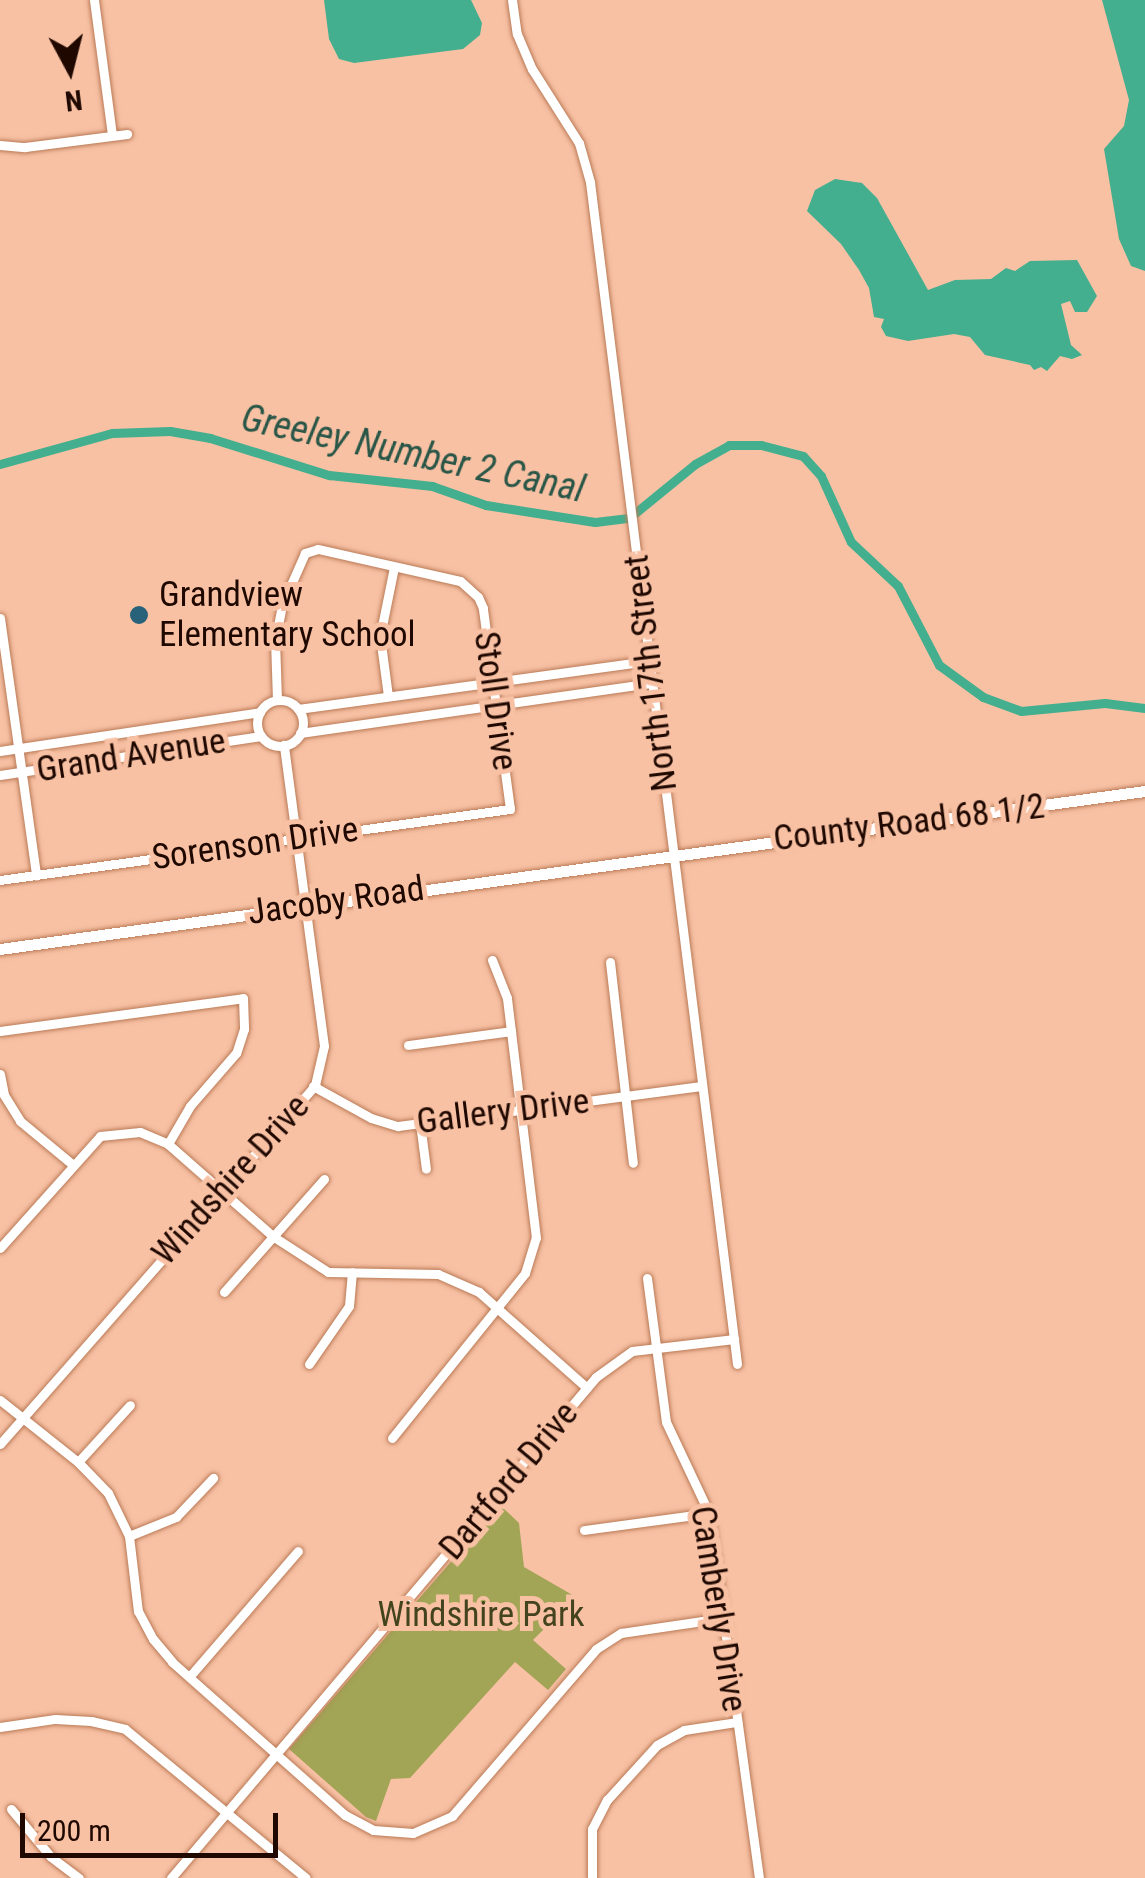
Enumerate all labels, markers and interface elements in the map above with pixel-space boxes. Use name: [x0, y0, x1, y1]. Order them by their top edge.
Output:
north arrow: [20, 20, 120, 120]
text: N: [63, 83, 84, 118]
water label: Greeley Number 2 Canal: [237, 395, 589, 513]
street label: North 17th Street: [616, 552, 686, 794]
place label: Grandview Elementary School: [159, 574, 416, 656]
marker: Grandview Elementary School: [128, 604, 150, 626]
street label: Stoll Drive: [464, 629, 526, 773]
street label: Grand Avenue: [34, 720, 228, 792]
street label: County Road 68 1/2: [771, 786, 1047, 860]
street label: Sorenson Drive: [149, 809, 361, 879]
street label: Jacoby Road: [245, 868, 427, 934]
street label: Gallery Drive: [414, 1081, 592, 1143]
street label: Windshire Drive: [144, 1086, 318, 1274]
street label: Dartford Drive: [431, 1394, 587, 1568]
street label: Camberly Drive: [681, 1503, 755, 1715]
park label: Windshire Park: [377, 1594, 585, 1636]
scale bar: [25, 1793, 282, 1855]
text: 200 m: [37, 1813, 111, 1848]

